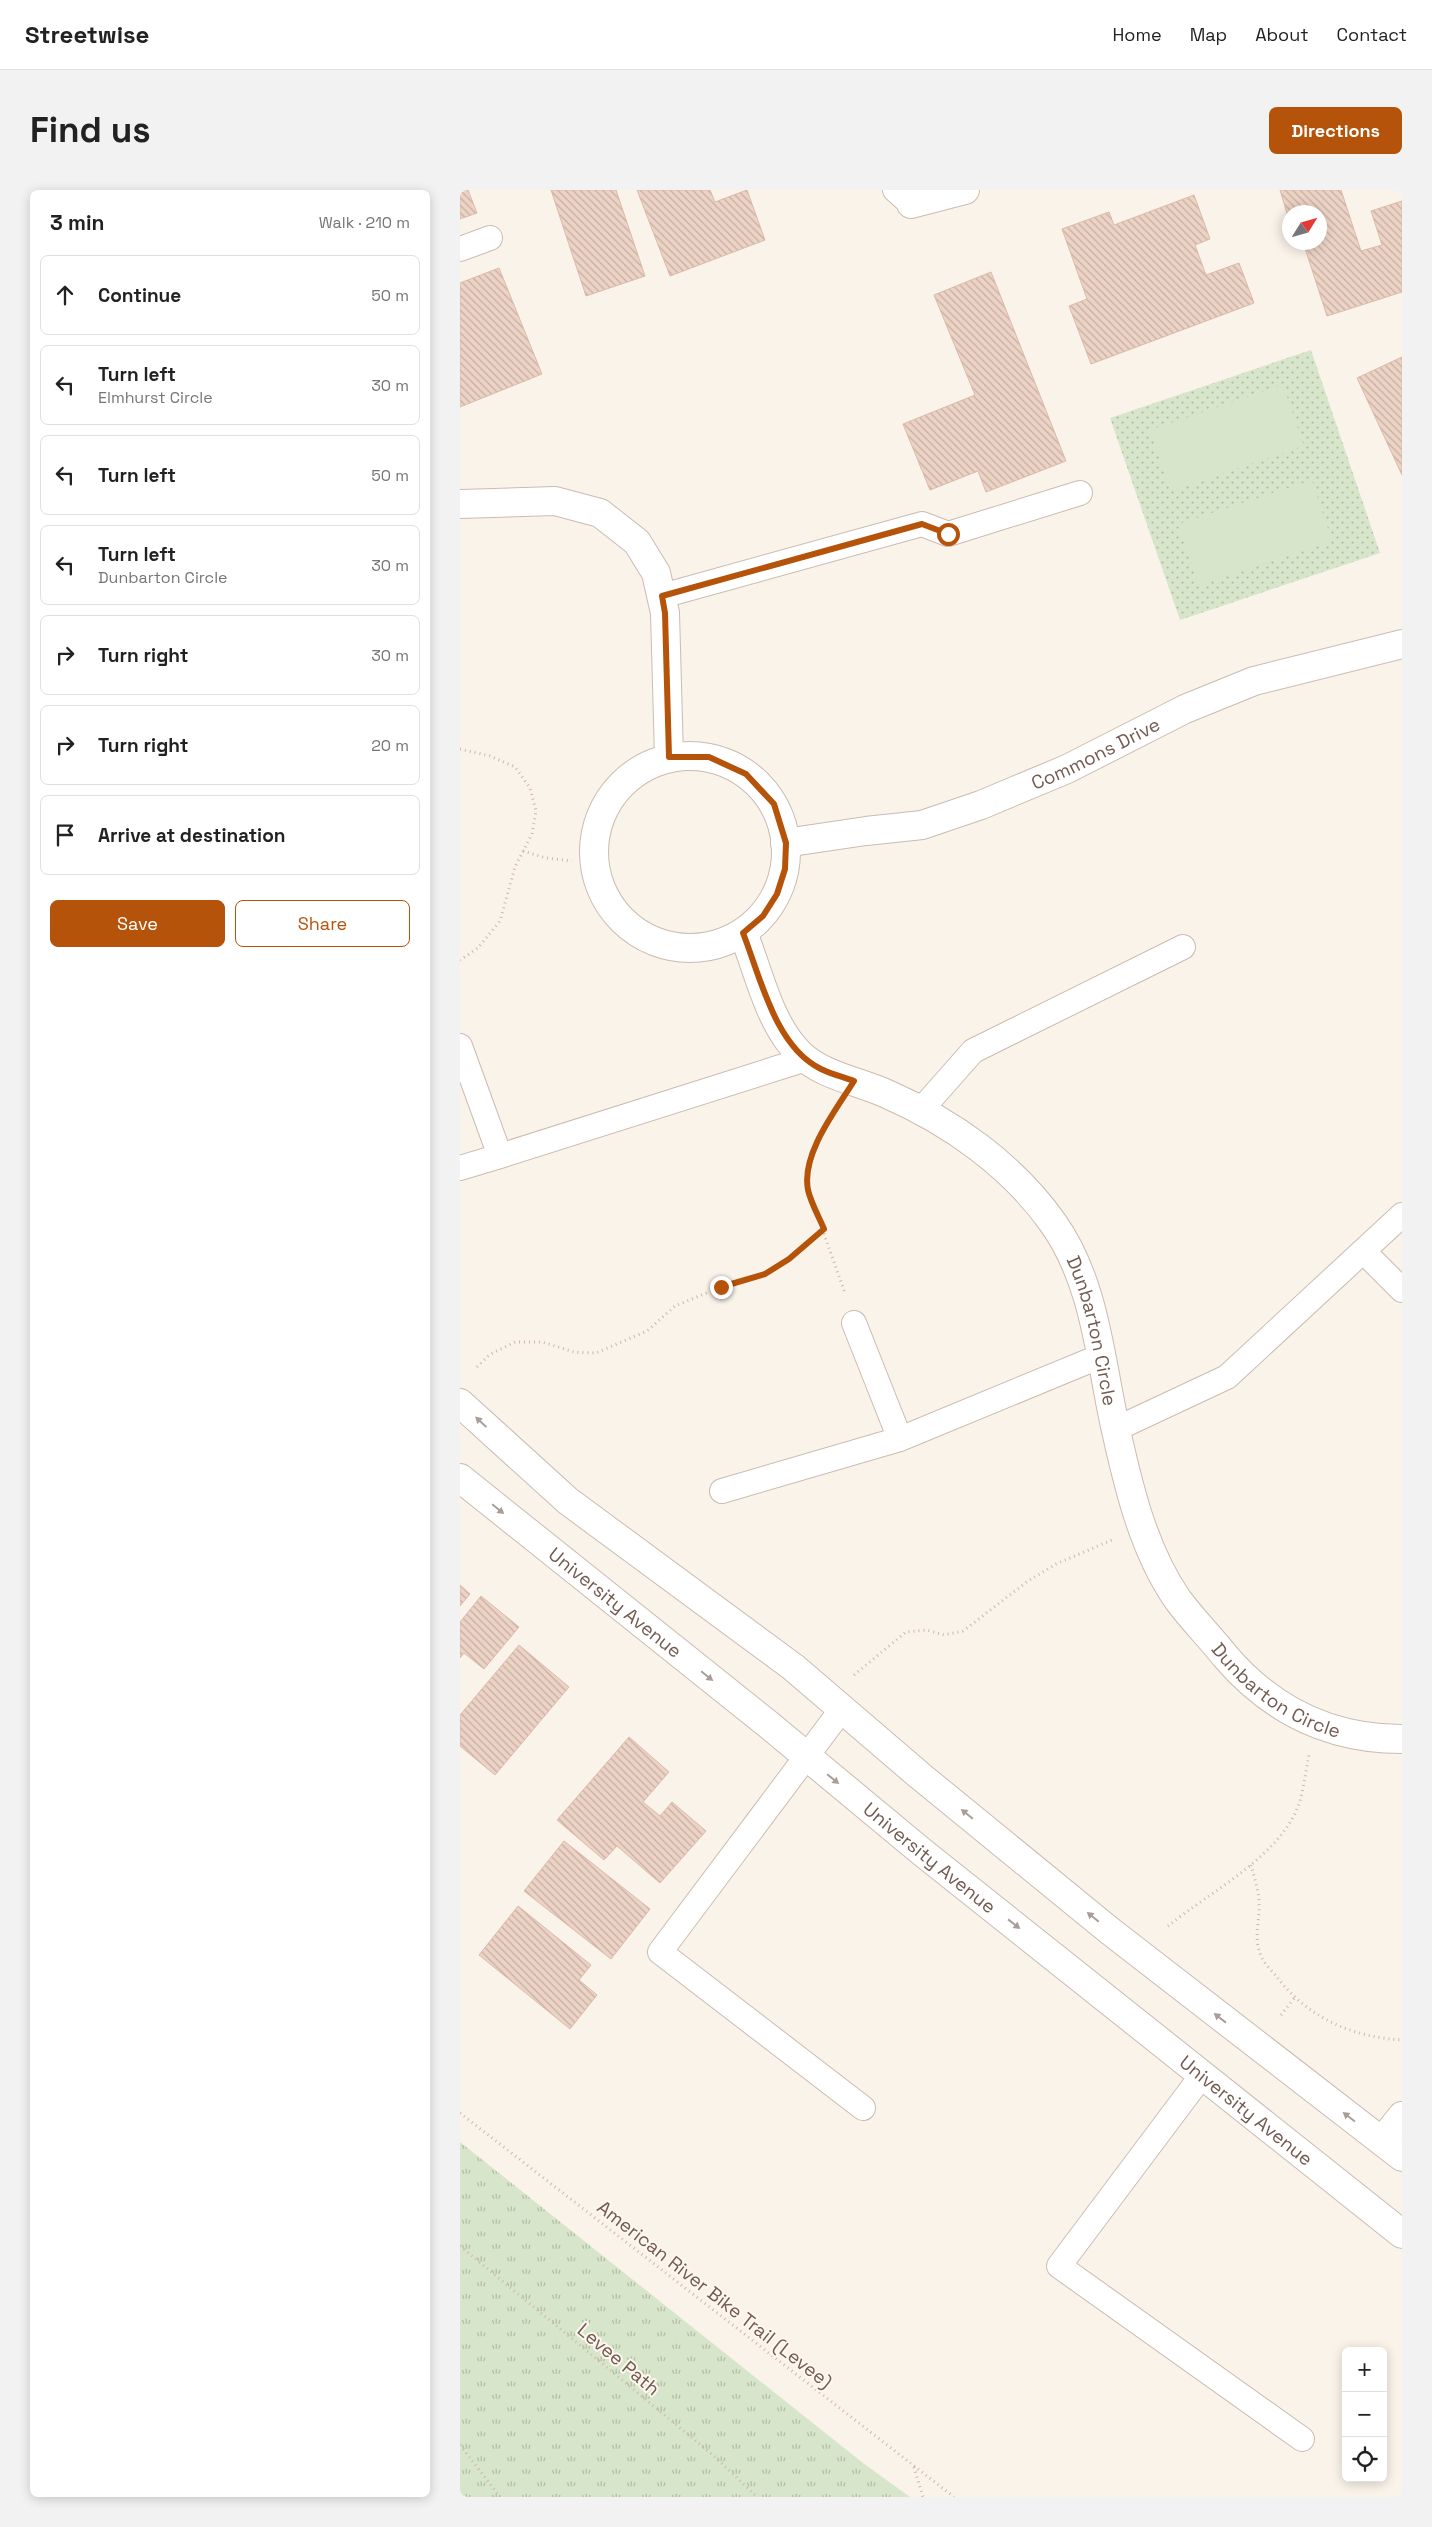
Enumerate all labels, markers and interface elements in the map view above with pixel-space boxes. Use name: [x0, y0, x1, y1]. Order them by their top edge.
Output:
text: Streetwise: [25, 19, 149, 50]
text: Home: [1113, 23, 1162, 46]
text: Map: [1190, 23, 1227, 46]
text: About: [1255, 23, 1309, 46]
text: Contact: [1337, 23, 1407, 46]
button: Directions: [1269, 107, 1402, 154]
text: Find us: [30, 108, 151, 152]
north arrow: [1282, 205, 1327, 250]
text: 3 min: [50, 209, 105, 236]
text: Walk · 210 m: [319, 212, 410, 233]
icon: ahead: [51, 281, 79, 309]
text: Continue: [98, 283, 181, 308]
text: 50 m: [371, 285, 409, 306]
text: Turn left: [98, 362, 176, 387]
icon: left: [51, 371, 79, 399]
text: 30 m: [371, 375, 409, 396]
text: Elmhurst Circle: [98, 387, 213, 408]
icon: left: [51, 461, 79, 489]
text: Turn left: [98, 463, 176, 488]
text: 50 m: [371, 465, 409, 486]
route start: [937, 523, 960, 546]
text: Turn left: [98, 542, 176, 567]
icon: left: [51, 551, 79, 579]
text: 30 m: [371, 555, 409, 576]
text: Dunbarton Circle: [98, 567, 228, 588]
icon: right: [51, 641, 79, 669]
text: Turn right: [98, 643, 188, 668]
text: 30 m: [371, 645, 409, 666]
street label: Commons Drive: [1027, 712, 1164, 796]
icon: right: [51, 731, 79, 759]
text: Turn right: [98, 733, 188, 758]
text: 20 m: [371, 735, 409, 756]
icon: arrive: [51, 821, 79, 849]
text: Arrive at destination: [98, 823, 286, 848]
button: Save: [50, 900, 225, 947]
button: Share: [235, 900, 410, 947]
street label: Dunbarton Circle: [1061, 1252, 1123, 1408]
route end: [710, 1276, 733, 1299]
one-way arrow: [475, 1416, 487, 1428]
one-way arrow: [491, 1503, 504, 1514]
street label: University Avenue: [543, 1542, 687, 1664]
street label: Dunbarton Circle: [1206, 1637, 1343, 1744]
one-way arrow: [700, 1670, 713, 1681]
one-way arrow: [826, 1773, 839, 1784]
street label: University Avenue: [858, 1797, 1001, 1919]
one-way arrow: [961, 1809, 974, 1820]
one-way arrow: [1086, 1912, 1099, 1923]
one-way arrow: [1007, 1919, 1021, 1929]
one-way arrow: [1214, 2012, 1227, 2023]
street label: University Avenue: [1174, 2050, 1318, 2171]
one-way arrow: [1343, 2111, 1356, 2122]
street label: American River Bike Trail (Levee): [592, 2195, 837, 2394]
street label: Levee Path: [572, 2318, 665, 2401]
map controls: [1342, 2347, 1387, 2482]
button: +: [1342, 2347, 1387, 2392]
button: −: [1342, 2392, 1387, 2437]
button: locate: [1342, 2437, 1387, 2482]

